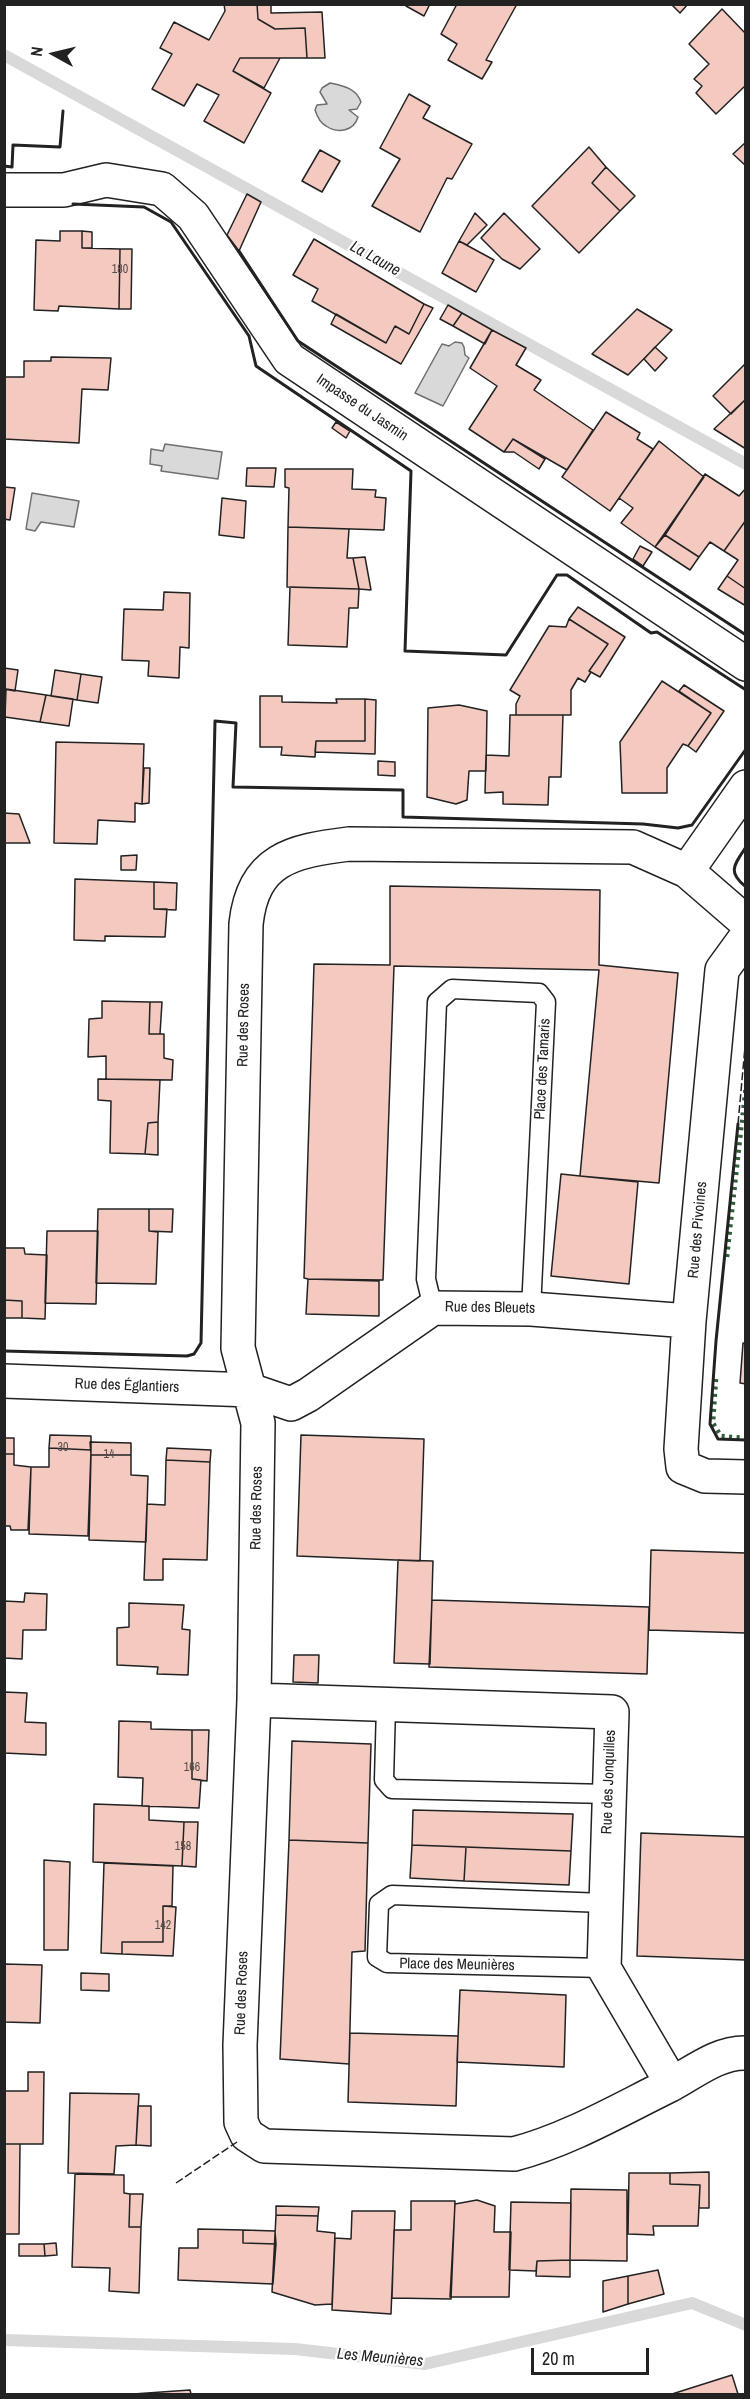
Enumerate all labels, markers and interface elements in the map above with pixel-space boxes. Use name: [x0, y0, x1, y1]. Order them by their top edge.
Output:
north arrow: [24, 24, 84, 84]
text: N: [25, 45, 48, 58]
water label: La Laune: [346, 237, 404, 281]
house number: 180: [112, 263, 128, 277]
street label: Impasse du Jasmin: [313, 371, 411, 445]
street label: Rue des Roses: [234, 983, 254, 1067]
street label: Place des Tamaris: [531, 1018, 555, 1120]
street label: Rue des Pivoines: [685, 1181, 711, 1279]
street label: Rue des Bleuets: [445, 1298, 535, 1318]
street label: Rue des Églantiers: [74, 1375, 180, 1397]
house number: 30: [58, 1441, 68, 1455]
house number: 14: [104, 1448, 114, 1462]
street label: Rue des Roses: [247, 1466, 267, 1550]
street label: Rue des Jonquilles: [598, 1729, 620, 1835]
house number: 166: [184, 1761, 200, 1775]
house number: 158: [175, 1840, 191, 1854]
house number: 142: [155, 1919, 171, 1933]
street label: Rue des Roses: [232, 1951, 252, 2035]
street label: Place des Meunières: [399, 1955, 515, 1975]
scale bar: [534, 2336, 652, 2374]
water label: Les Meunières: [336, 2345, 424, 2371]
text: 20 m: [542, 2346, 575, 2371]

